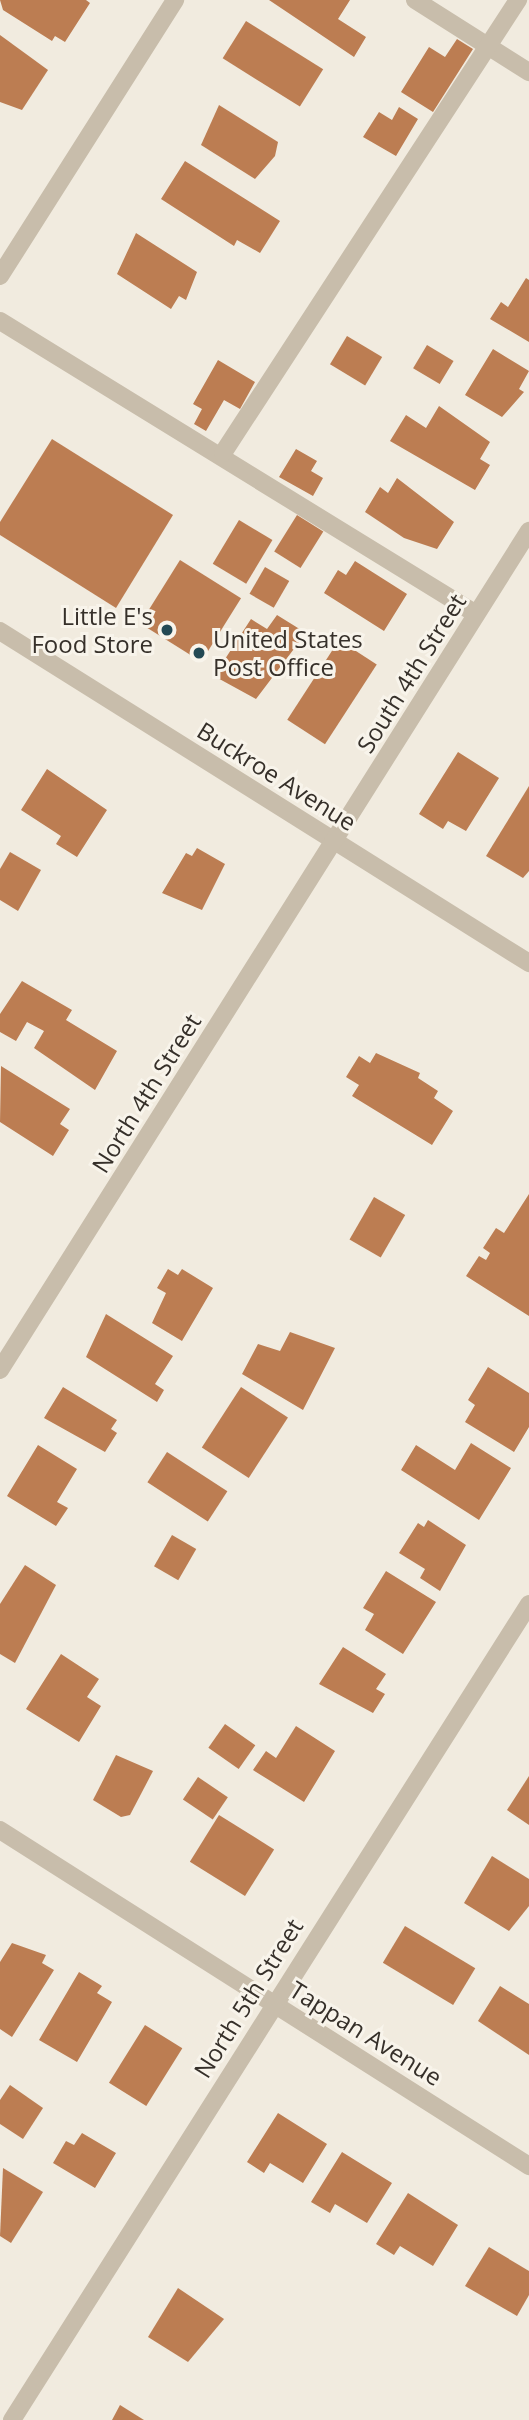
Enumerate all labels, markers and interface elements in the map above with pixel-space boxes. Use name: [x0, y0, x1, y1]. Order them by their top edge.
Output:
street label: South 4th Street: [351, 588, 471, 758]
place label: Little E's Food Store: [31, 602, 153, 658]
marker: Little E's Food Store: [159, 622, 175, 638]
place label: United States Post Office: [213, 625, 363, 681]
marker: United States Post Office: [191, 645, 207, 661]
street label: Buckroe Avenue: [192, 716, 362, 836]
street label: North 4th Street: [86, 1008, 206, 1178]
street label: North 5th Street: [188, 1913, 308, 2083]
street label: Tappan Avenue: [285, 1975, 447, 2091]

